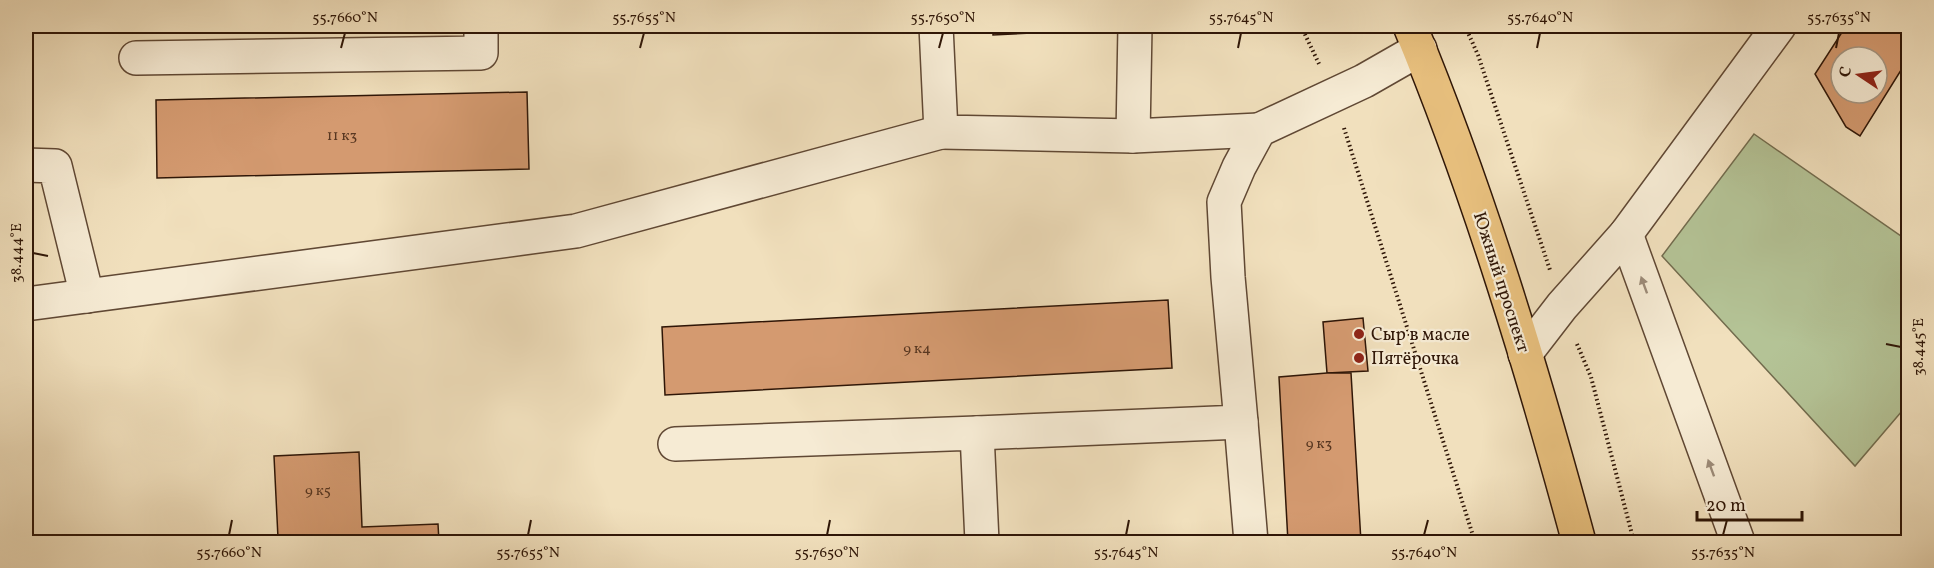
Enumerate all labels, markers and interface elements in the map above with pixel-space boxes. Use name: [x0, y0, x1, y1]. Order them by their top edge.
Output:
text: 55.7660°N: [312, 8, 378, 29]
text: 55.7655°N: [612, 8, 676, 29]
text: 55.7650°N: [911, 8, 975, 29]
text: 55.7645°N: [1209, 8, 1273, 29]
text: 55.7640°N: [1507, 8, 1573, 29]
text: 55.7635°N: [1807, 8, 1871, 29]
north arrow: [1829, 45, 1889, 105]
text: С: [1834, 65, 1858, 80]
house number: 11 к3: [327, 126, 357, 147]
street label: Южный проспект: [1466, 209, 1535, 356]
text: 38.444°E: [7, 223, 28, 283]
one-way arrow: [1639, 275, 1649, 293]
text: 38.445°E: [1909, 318, 1930, 376]
place label: Сыр в масле: [1371, 323, 1470, 348]
marker: Сыр в масле: [1352, 327, 1366, 341]
house number: 9 к4: [903, 339, 931, 360]
place label: Пятёрочка: [1371, 347, 1459, 372]
marker: Пятёрочка: [1352, 351, 1366, 365]
house number: 9 к3: [1306, 434, 1332, 455]
one-way arrow: [1705, 459, 1715, 477]
house number: 9 к5: [305, 481, 331, 502]
scale bar: [1697, 484, 1802, 522]
text: 20 m: [1706, 494, 1746, 519]
text: 55.7660°N: [196, 543, 262, 564]
text: 55.7655°N: [496, 543, 560, 564]
text: 55.7650°N: [795, 543, 859, 564]
text: 55.7645°N: [1094, 543, 1158, 564]
text: 55.7640°N: [1391, 543, 1457, 564]
text: 55.7635°N: [1691, 543, 1755, 564]

